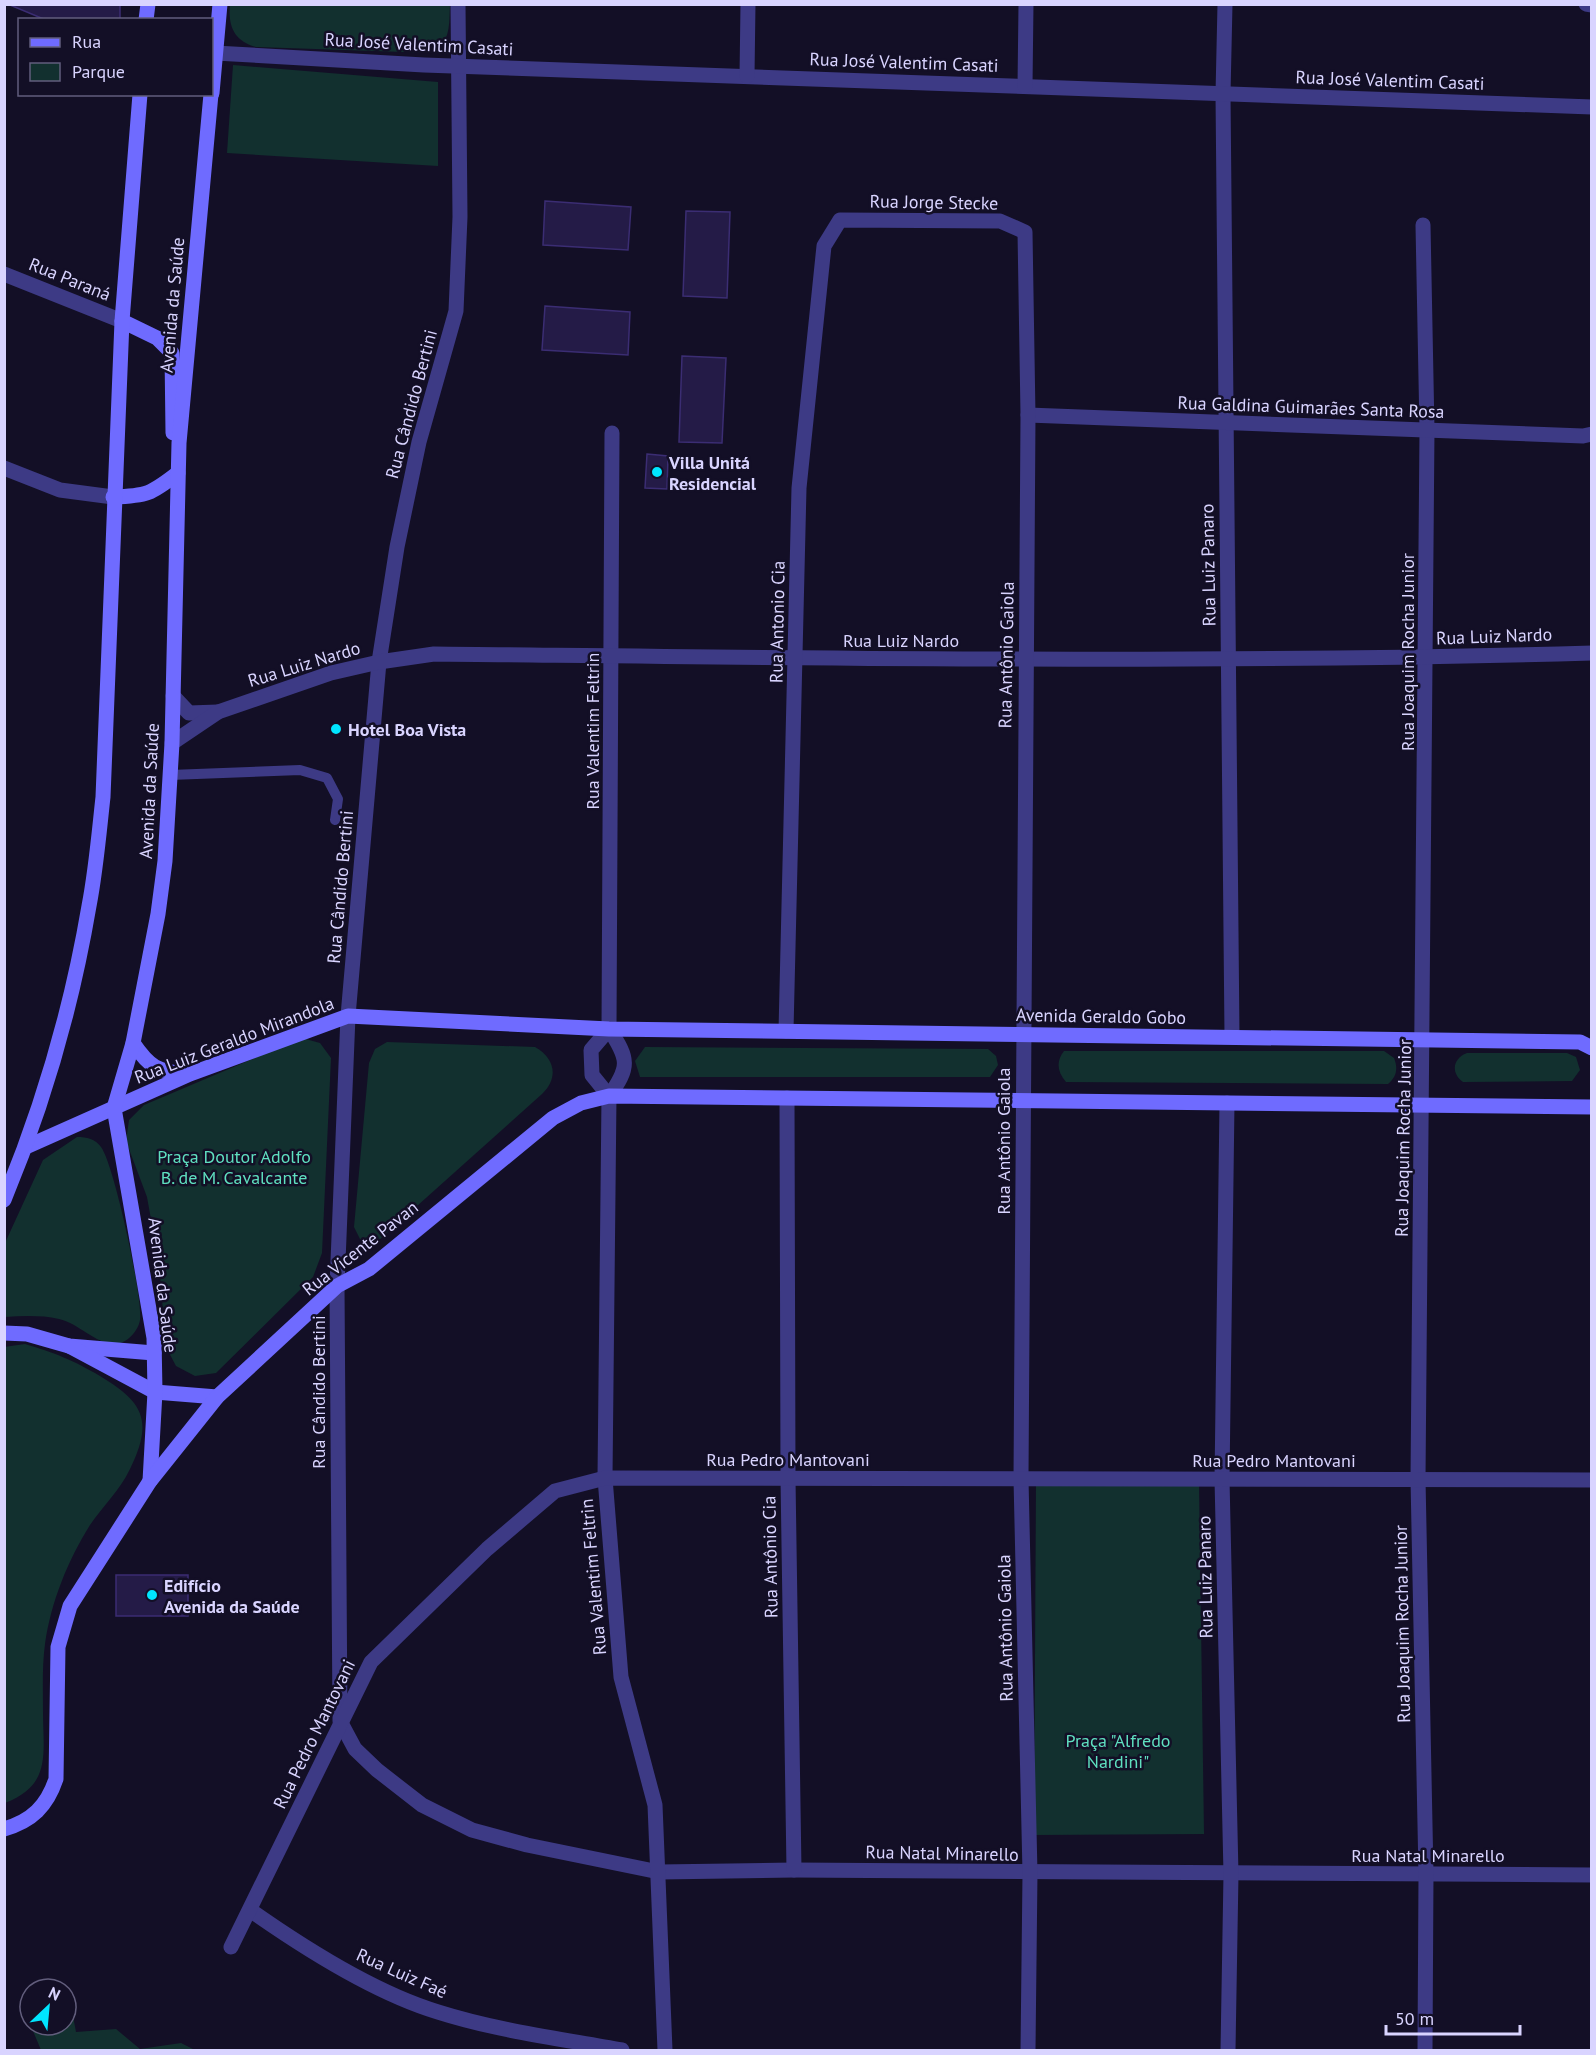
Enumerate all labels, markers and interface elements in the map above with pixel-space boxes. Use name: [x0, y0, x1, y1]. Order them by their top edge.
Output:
legend: [18, 18, 213, 96]
street label: Rua José Valentim Casati: [324, 28, 514, 60]
text: Rua: [72, 30, 101, 53]
street label: Rua José Valentim Casati: [809, 47, 999, 77]
text: Parque: [72, 60, 125, 83]
street label: Rua José Valentim Casati: [1295, 65, 1485, 95]
street label: Rua Jorge Stecke: [869, 189, 999, 215]
street label: Avenida da Saúde: [155, 236, 189, 374]
street label: Rua Paraná: [26, 252, 114, 306]
street label: Rua Cândido Bertini: [380, 327, 442, 481]
street label: Rua Galdina Guimarães Santa Rosa: [1177, 391, 1445, 423]
place label: Villa Unitá Residencial: [668, 451, 757, 495]
marker: Villa Unitá Residencial: [650, 465, 664, 479]
street label: Rua Luiz Panaro: [1195, 503, 1221, 627]
street label: Rua Joaquim Rocha Junior: [1396, 553, 1419, 751]
street label: Rua Antonio Cia: [764, 561, 790, 683]
street label: Rua Antônio Gaiola: [993, 581, 1019, 729]
street label: Rua Luiz Nardo: [1436, 622, 1552, 650]
street label: Rua Luiz Nardo: [843, 629, 959, 652]
street label: Rua Luiz Nardo: [245, 636, 363, 692]
street label: Rua Valentim Feltrin: [581, 653, 604, 809]
place label: Hotel Boa Vista: [348, 718, 466, 741]
street label: Avenida da Saúde: [134, 722, 164, 860]
marker: Hotel Boa Vista: [329, 722, 343, 736]
street label: Rua Cândido Bertini: [322, 810, 358, 964]
street label: Rua Luiz Geraldo Mirandola: [131, 991, 337, 1089]
street label: Avenida Geraldo Gobo: [1016, 1003, 1186, 1029]
street label: Rua Joaquim Rocha Junior: [1390, 1039, 1416, 1237]
street label: Rua Antônio Gaiola: [992, 1067, 1015, 1215]
park label: Praça Doutor Adolfo B. de M. Cavalcante: [157, 1145, 311, 1189]
street label: Rua Vicente Pavan: [297, 1196, 423, 1300]
street label: Avenida da Saúde: [143, 1216, 183, 1354]
street label: Rua Cândido Bertini: [307, 1315, 330, 1469]
street label: Rua Pedro Mantovani: [706, 1448, 870, 1471]
street label: Rua Pedro Mantovani: [1192, 1449, 1356, 1472]
street label: Rua Antônio Cia: [757, 1496, 783, 1618]
street label: Rua Valentim Feltrin: [575, 1498, 611, 1656]
street label: Rua Luiz Panaro: [1192, 1515, 1218, 1639]
street label: Rua Joaquim Rocha Junior: [1389, 1525, 1415, 1723]
street label: Rua Antônio Gaiola: [992, 1554, 1018, 1702]
place label: Edifício Avenida da Saúde: [164, 1574, 300, 1618]
marker: Edifício Avenida da Saúde: [145, 1588, 159, 1602]
street label: Rua Pedro Mantovani: [268, 1656, 360, 1812]
park label: Praça "Alfredo Nardini": [1065, 1729, 1171, 1773]
street label: Rua Natal Minarello: [865, 1840, 1019, 1866]
street label: Rua Natal Minarello: [1351, 1844, 1505, 1867]
street label: Rua Luiz Faé: [353, 1943, 451, 2003]
north arrow: [18, 1977, 78, 2037]
text: N: [45, 1982, 64, 2005]
scale bar: [1386, 1998, 1520, 2036]
text: 50 m: [1395, 2007, 1434, 2030]

